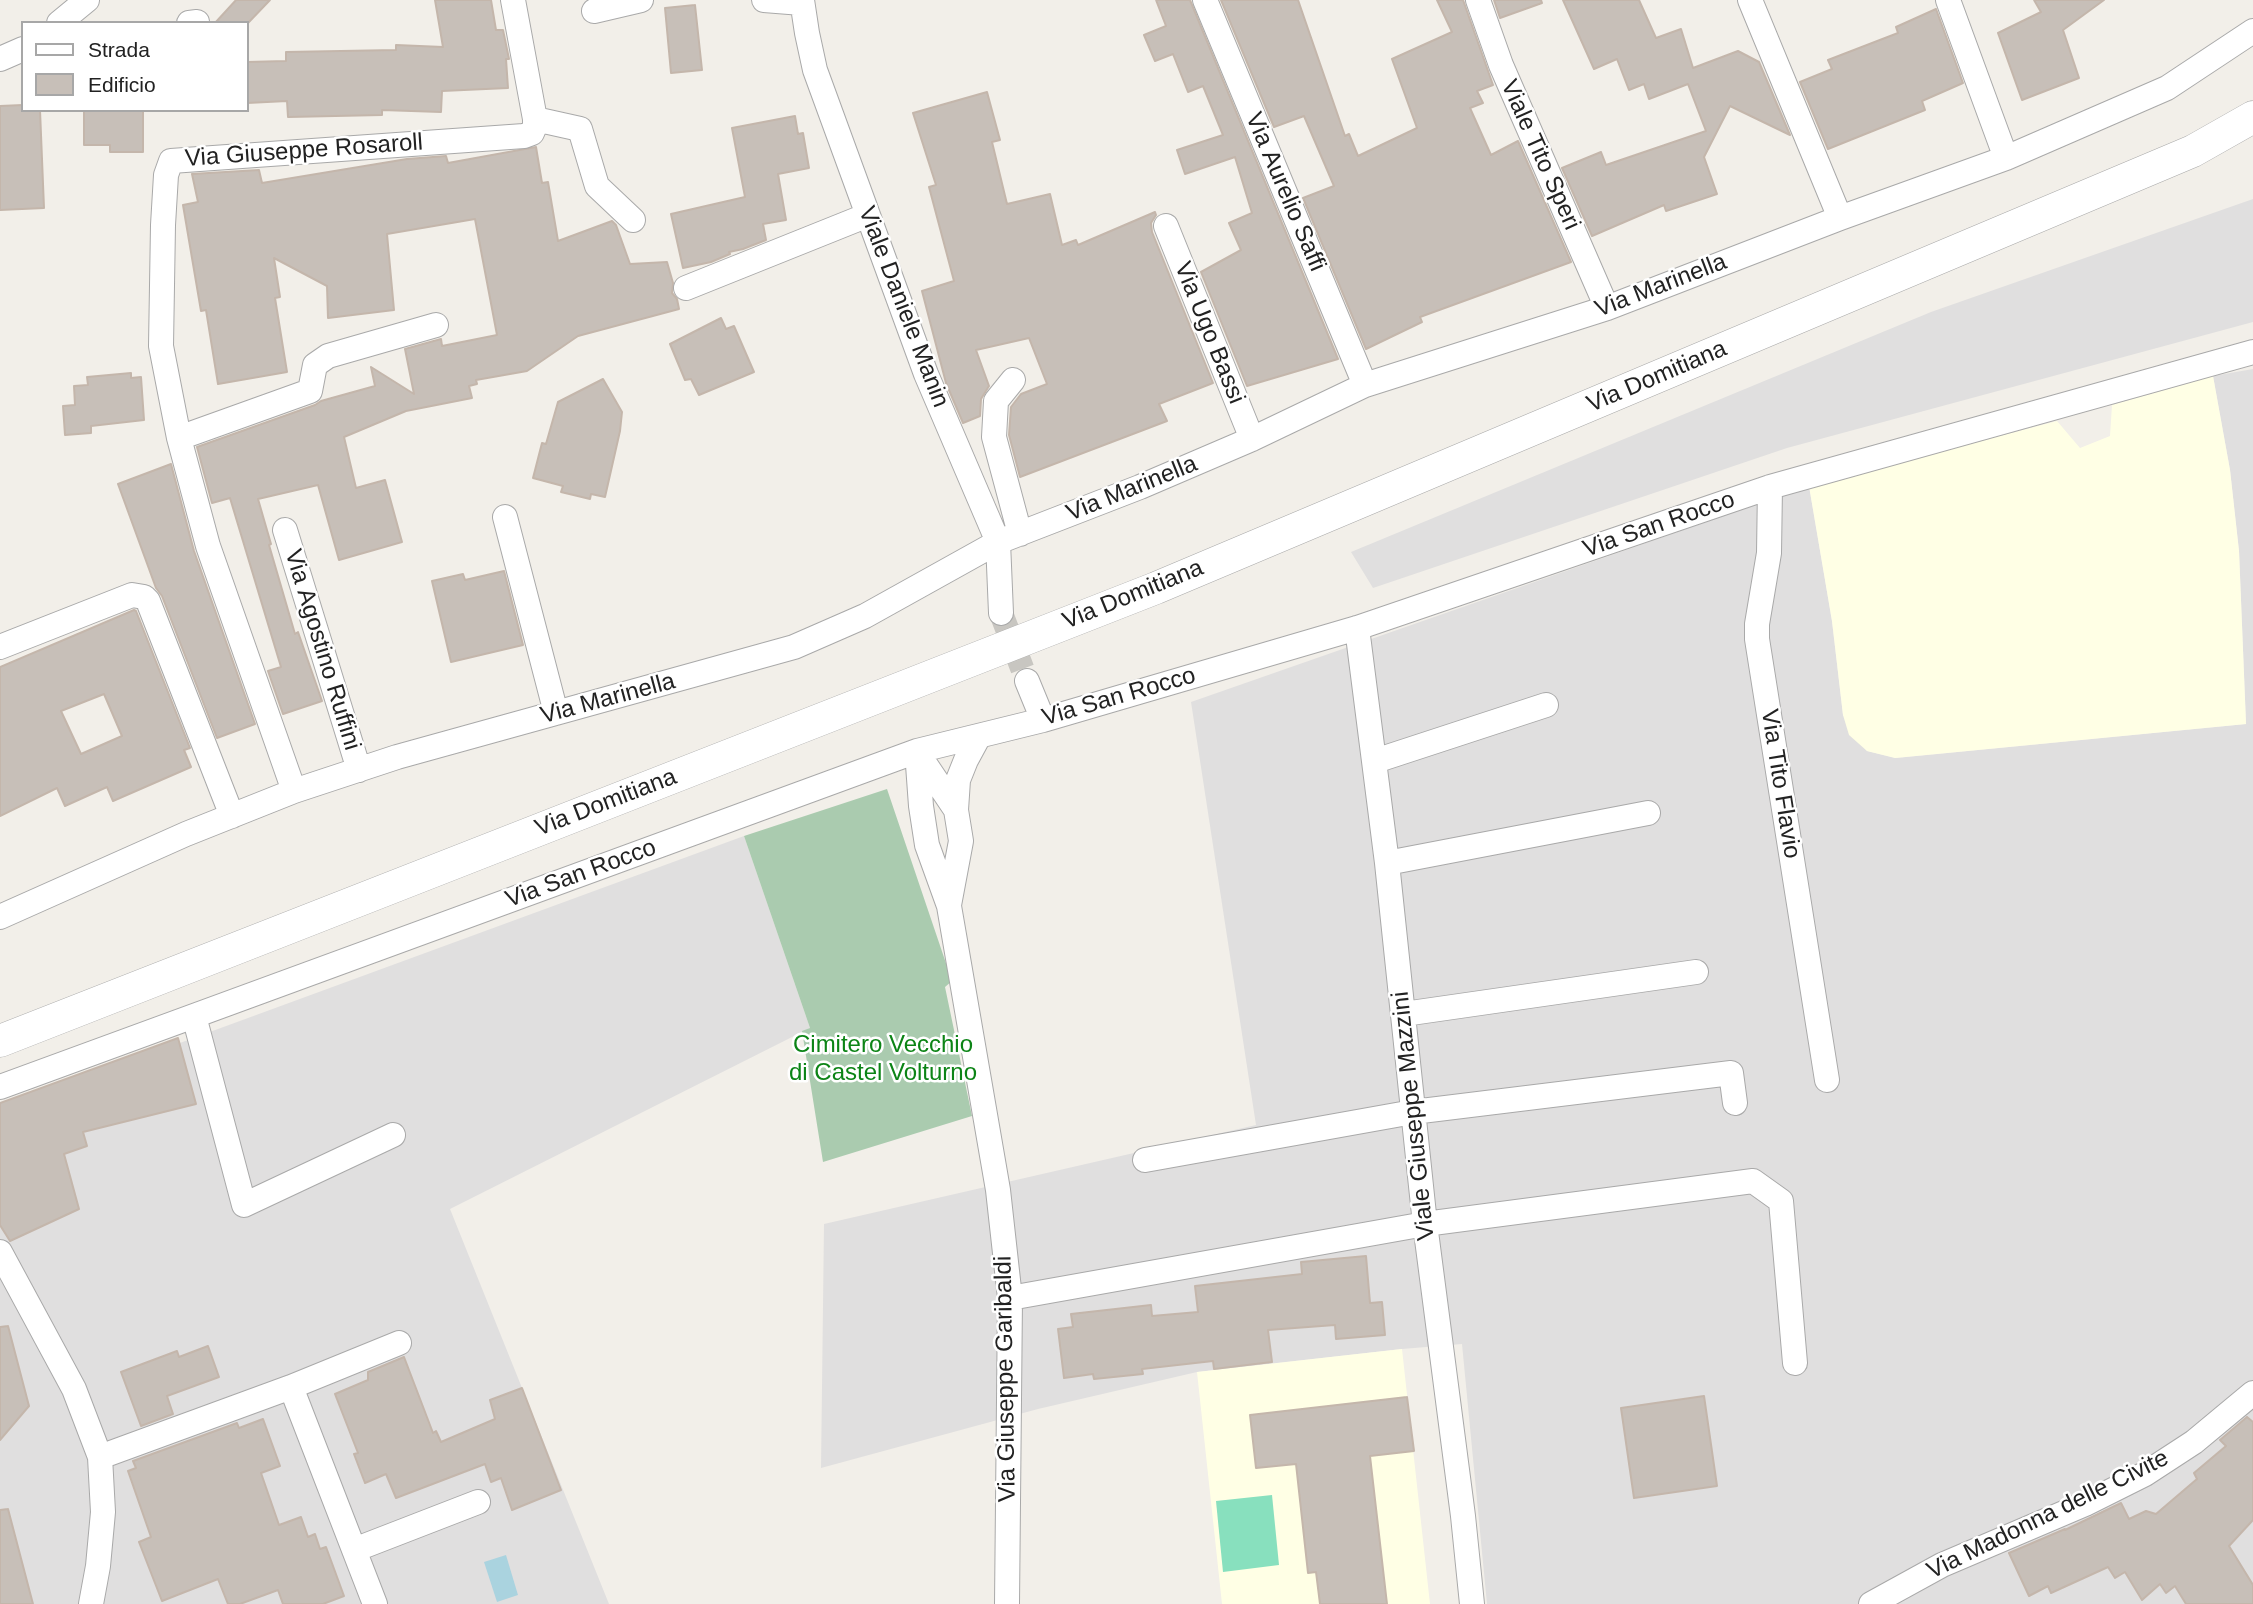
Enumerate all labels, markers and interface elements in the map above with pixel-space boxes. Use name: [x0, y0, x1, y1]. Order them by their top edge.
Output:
legend: [21, 21, 248, 112]
text: Strada: [88, 38, 150, 61]
text: Edificio: [88, 73, 156, 96]
street label: Viale Tito Speri: [1494, 75, 1586, 235]
street label: Via Aurelio Saffi: [1239, 108, 1331, 276]
street label: Via Giuseppe Rosaroll: [184, 128, 424, 174]
street label: Viale Daniele Manin: [851, 202, 955, 412]
street label: Via Marinella: [1591, 248, 1731, 324]
street label: Via Ugo Bassi: [1167, 258, 1251, 408]
street label: Via Domitiana: [1583, 335, 1731, 419]
street label: Via Marinella: [1062, 450, 1202, 528]
street label: Via San Rocco: [1579, 486, 1739, 564]
street label: Via Agostino Ruffini: [278, 546, 366, 754]
street label: Via Domitiana: [1059, 554, 1207, 636]
street label: Via San Rocco: [1039, 661, 1199, 733]
street label: Via Marinella: [537, 667, 679, 731]
street label: Via Tito Flavio: [1754, 707, 1806, 861]
street label: Via Domitiana: [531, 763, 681, 843]
street label: Via San Rocco: [502, 833, 660, 915]
street label: Viale Giuseppe Mazzini: [1387, 990, 1441, 1242]
park label: Cimitero Vecchio di Castel Volturno: [789, 1031, 977, 1087]
street label: Via Giuseppe Garibaldi: [989, 1256, 1023, 1502]
street label: Via Madonna delle Civite: [1923, 1444, 2173, 1586]

